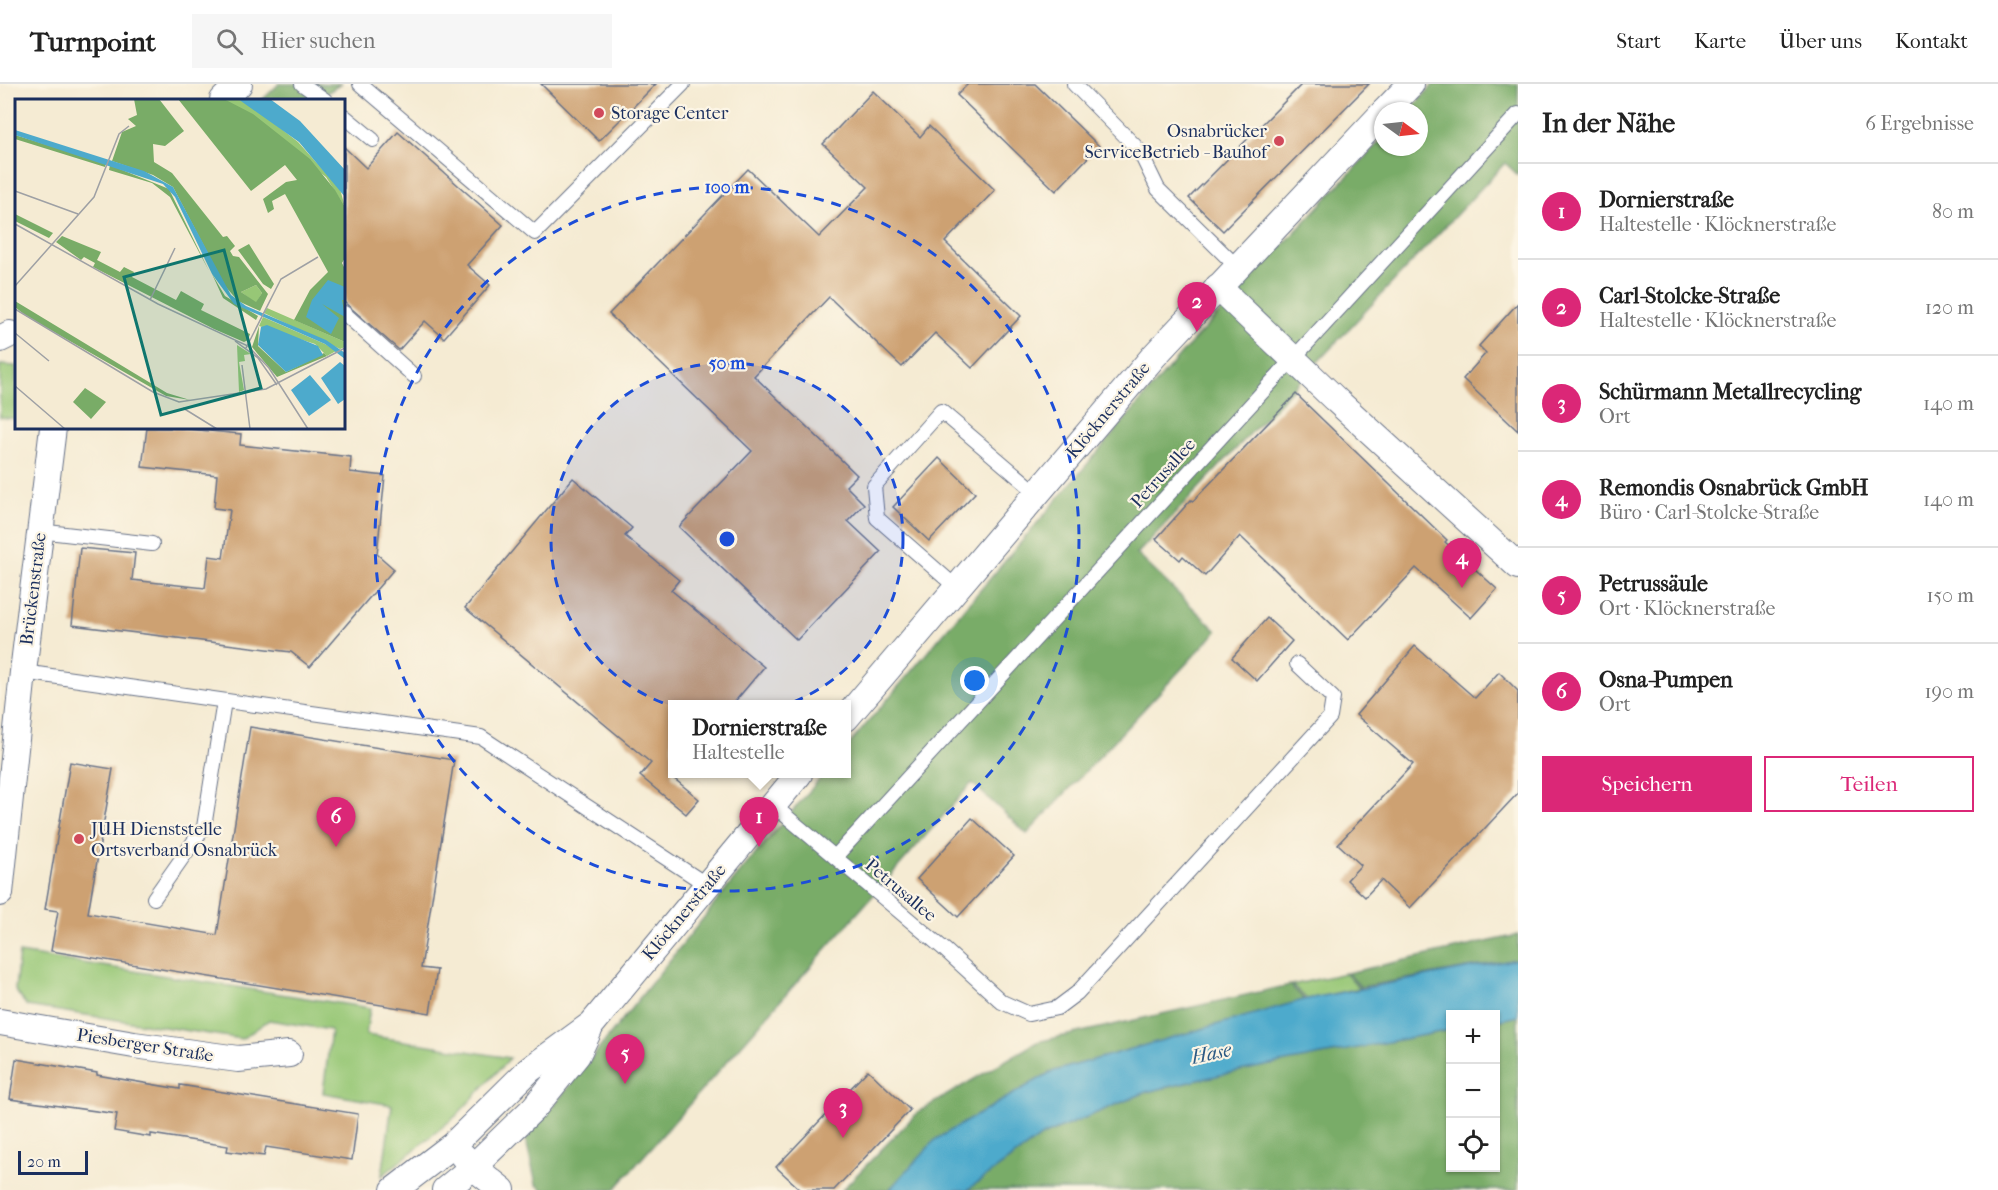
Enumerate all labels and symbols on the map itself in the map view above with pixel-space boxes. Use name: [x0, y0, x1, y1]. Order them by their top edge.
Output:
inset map: [15, 99, 345, 429]
north arrow: [1374, 102, 1428, 156]
place label: Storage Center: [611, 103, 729, 124]
marker: Storage Center: [592, 106, 606, 120]
place label: Osnabrücker ServiceBetrieb - Bauhof: [1085, 121, 1271, 163]
marker: Osnabrücker ServiceBetrieb - Bauhof: [1272, 134, 1286, 148]
text: 100 m: [704, 177, 751, 198]
pin: 2: [1178, 282, 1216, 332]
text: 50 m: [709, 353, 746, 374]
street label: Klöcknerstraße: [1062, 358, 1155, 463]
street label: Petrusallee: [1127, 434, 1200, 512]
centre of rings: [717, 529, 737, 549]
street label: Brückenstraße: [16, 531, 51, 647]
pin: 4: [1442, 538, 1482, 588]
your location: [960, 666, 989, 695]
pin: 6: [316, 798, 356, 847]
pin: 1: [740, 798, 778, 847]
place label: JUH Dienststelle Ortsverband Osnabrück: [89, 819, 278, 861]
marker: JUH Dienststelle Ortsverband Osnabrück: [72, 832, 86, 846]
street label: Petrusallee: [861, 855, 941, 926]
street label: Klöcknerstraße: [638, 860, 731, 965]
street label: Piesberger Straße: [75, 1024, 215, 1067]
pin: 5: [606, 1034, 644, 1084]
water label: Hase: [1188, 1038, 1234, 1069]
pin: 3: [824, 1088, 862, 1138]
scale bar: [18, 1148, 88, 1176]

